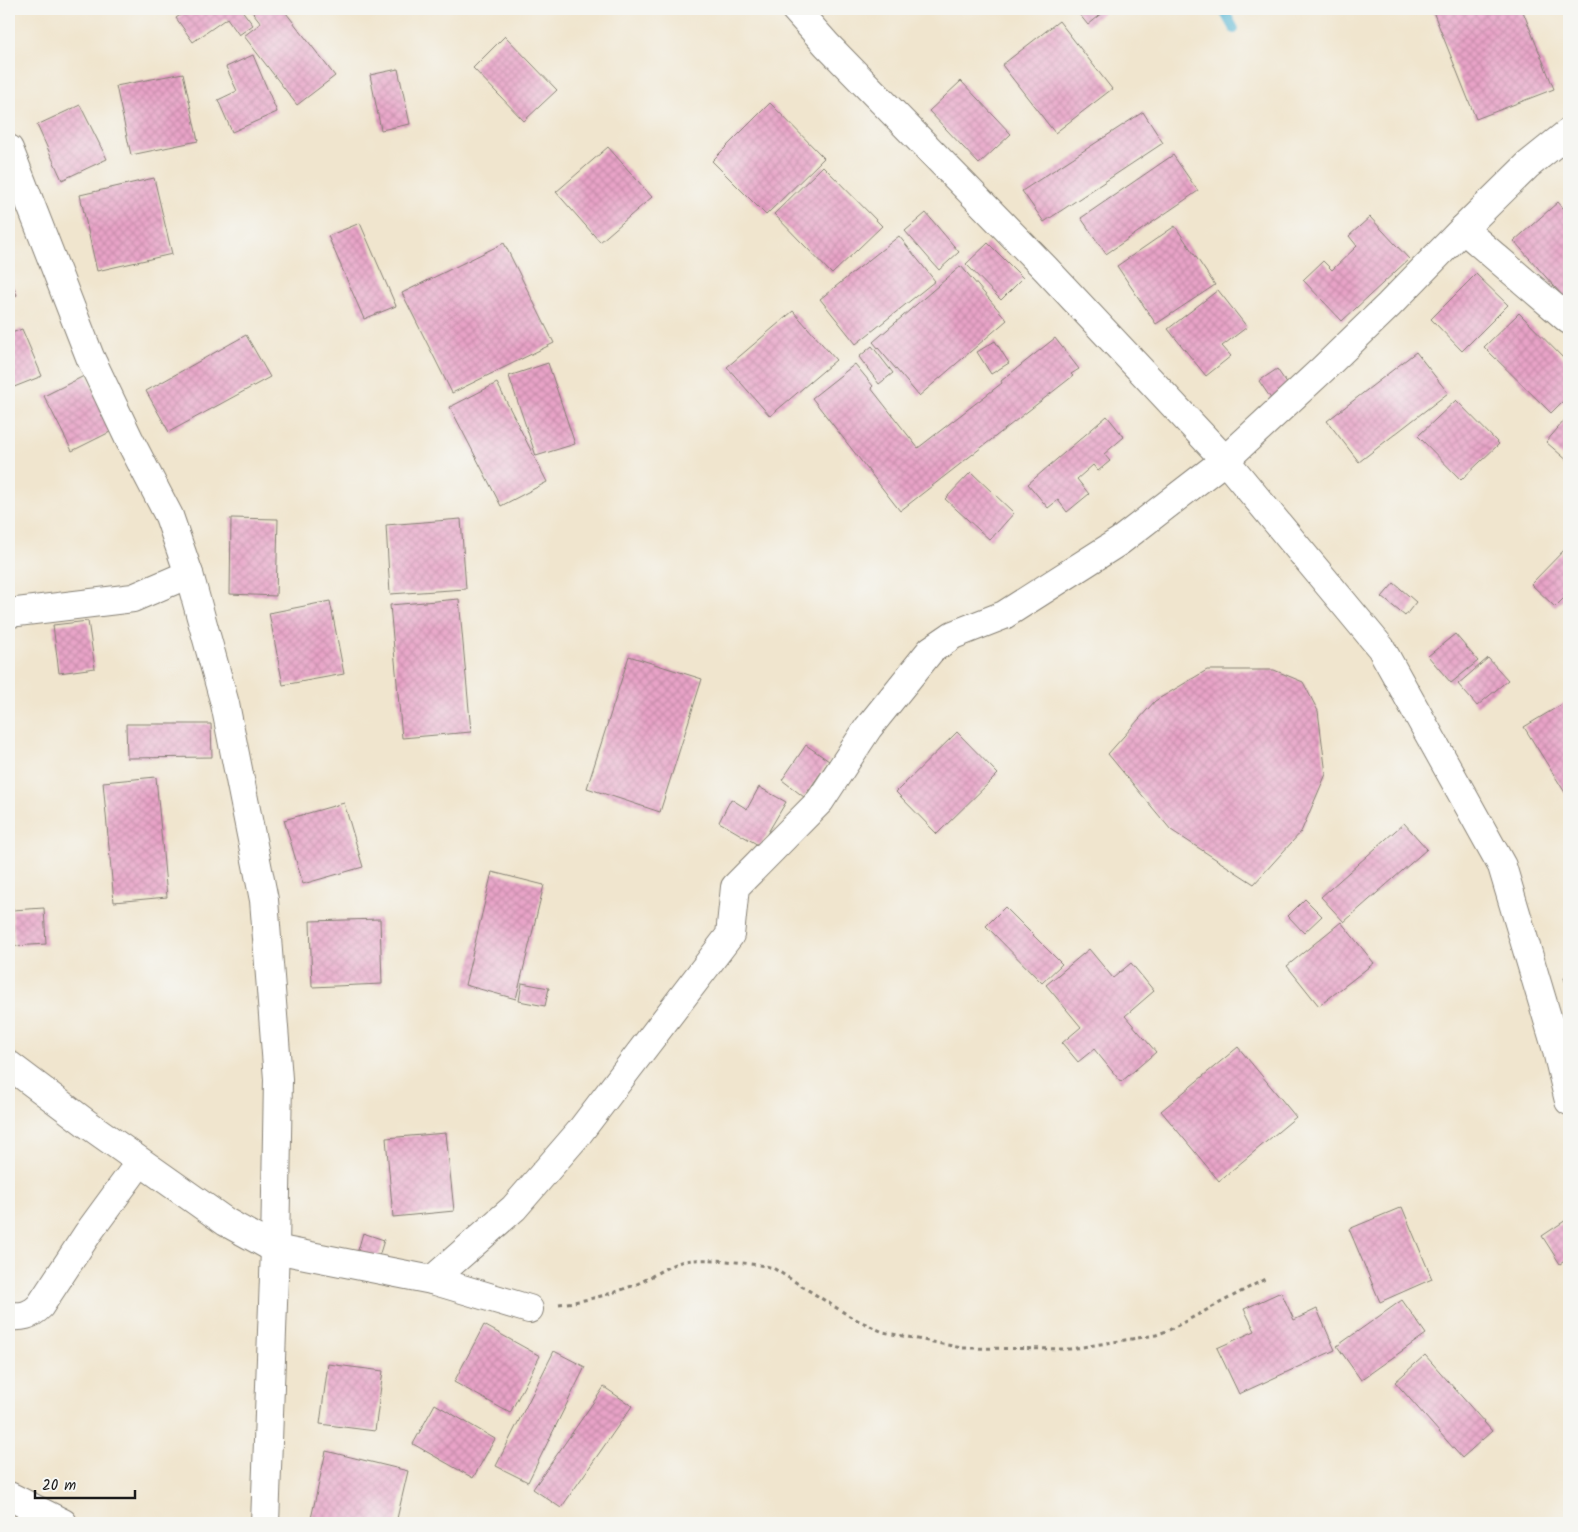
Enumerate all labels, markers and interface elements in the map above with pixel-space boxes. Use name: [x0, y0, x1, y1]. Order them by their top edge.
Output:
scale bar: [35, 1467, 135, 1499]
text: 20 m: [42, 1474, 76, 1498]

